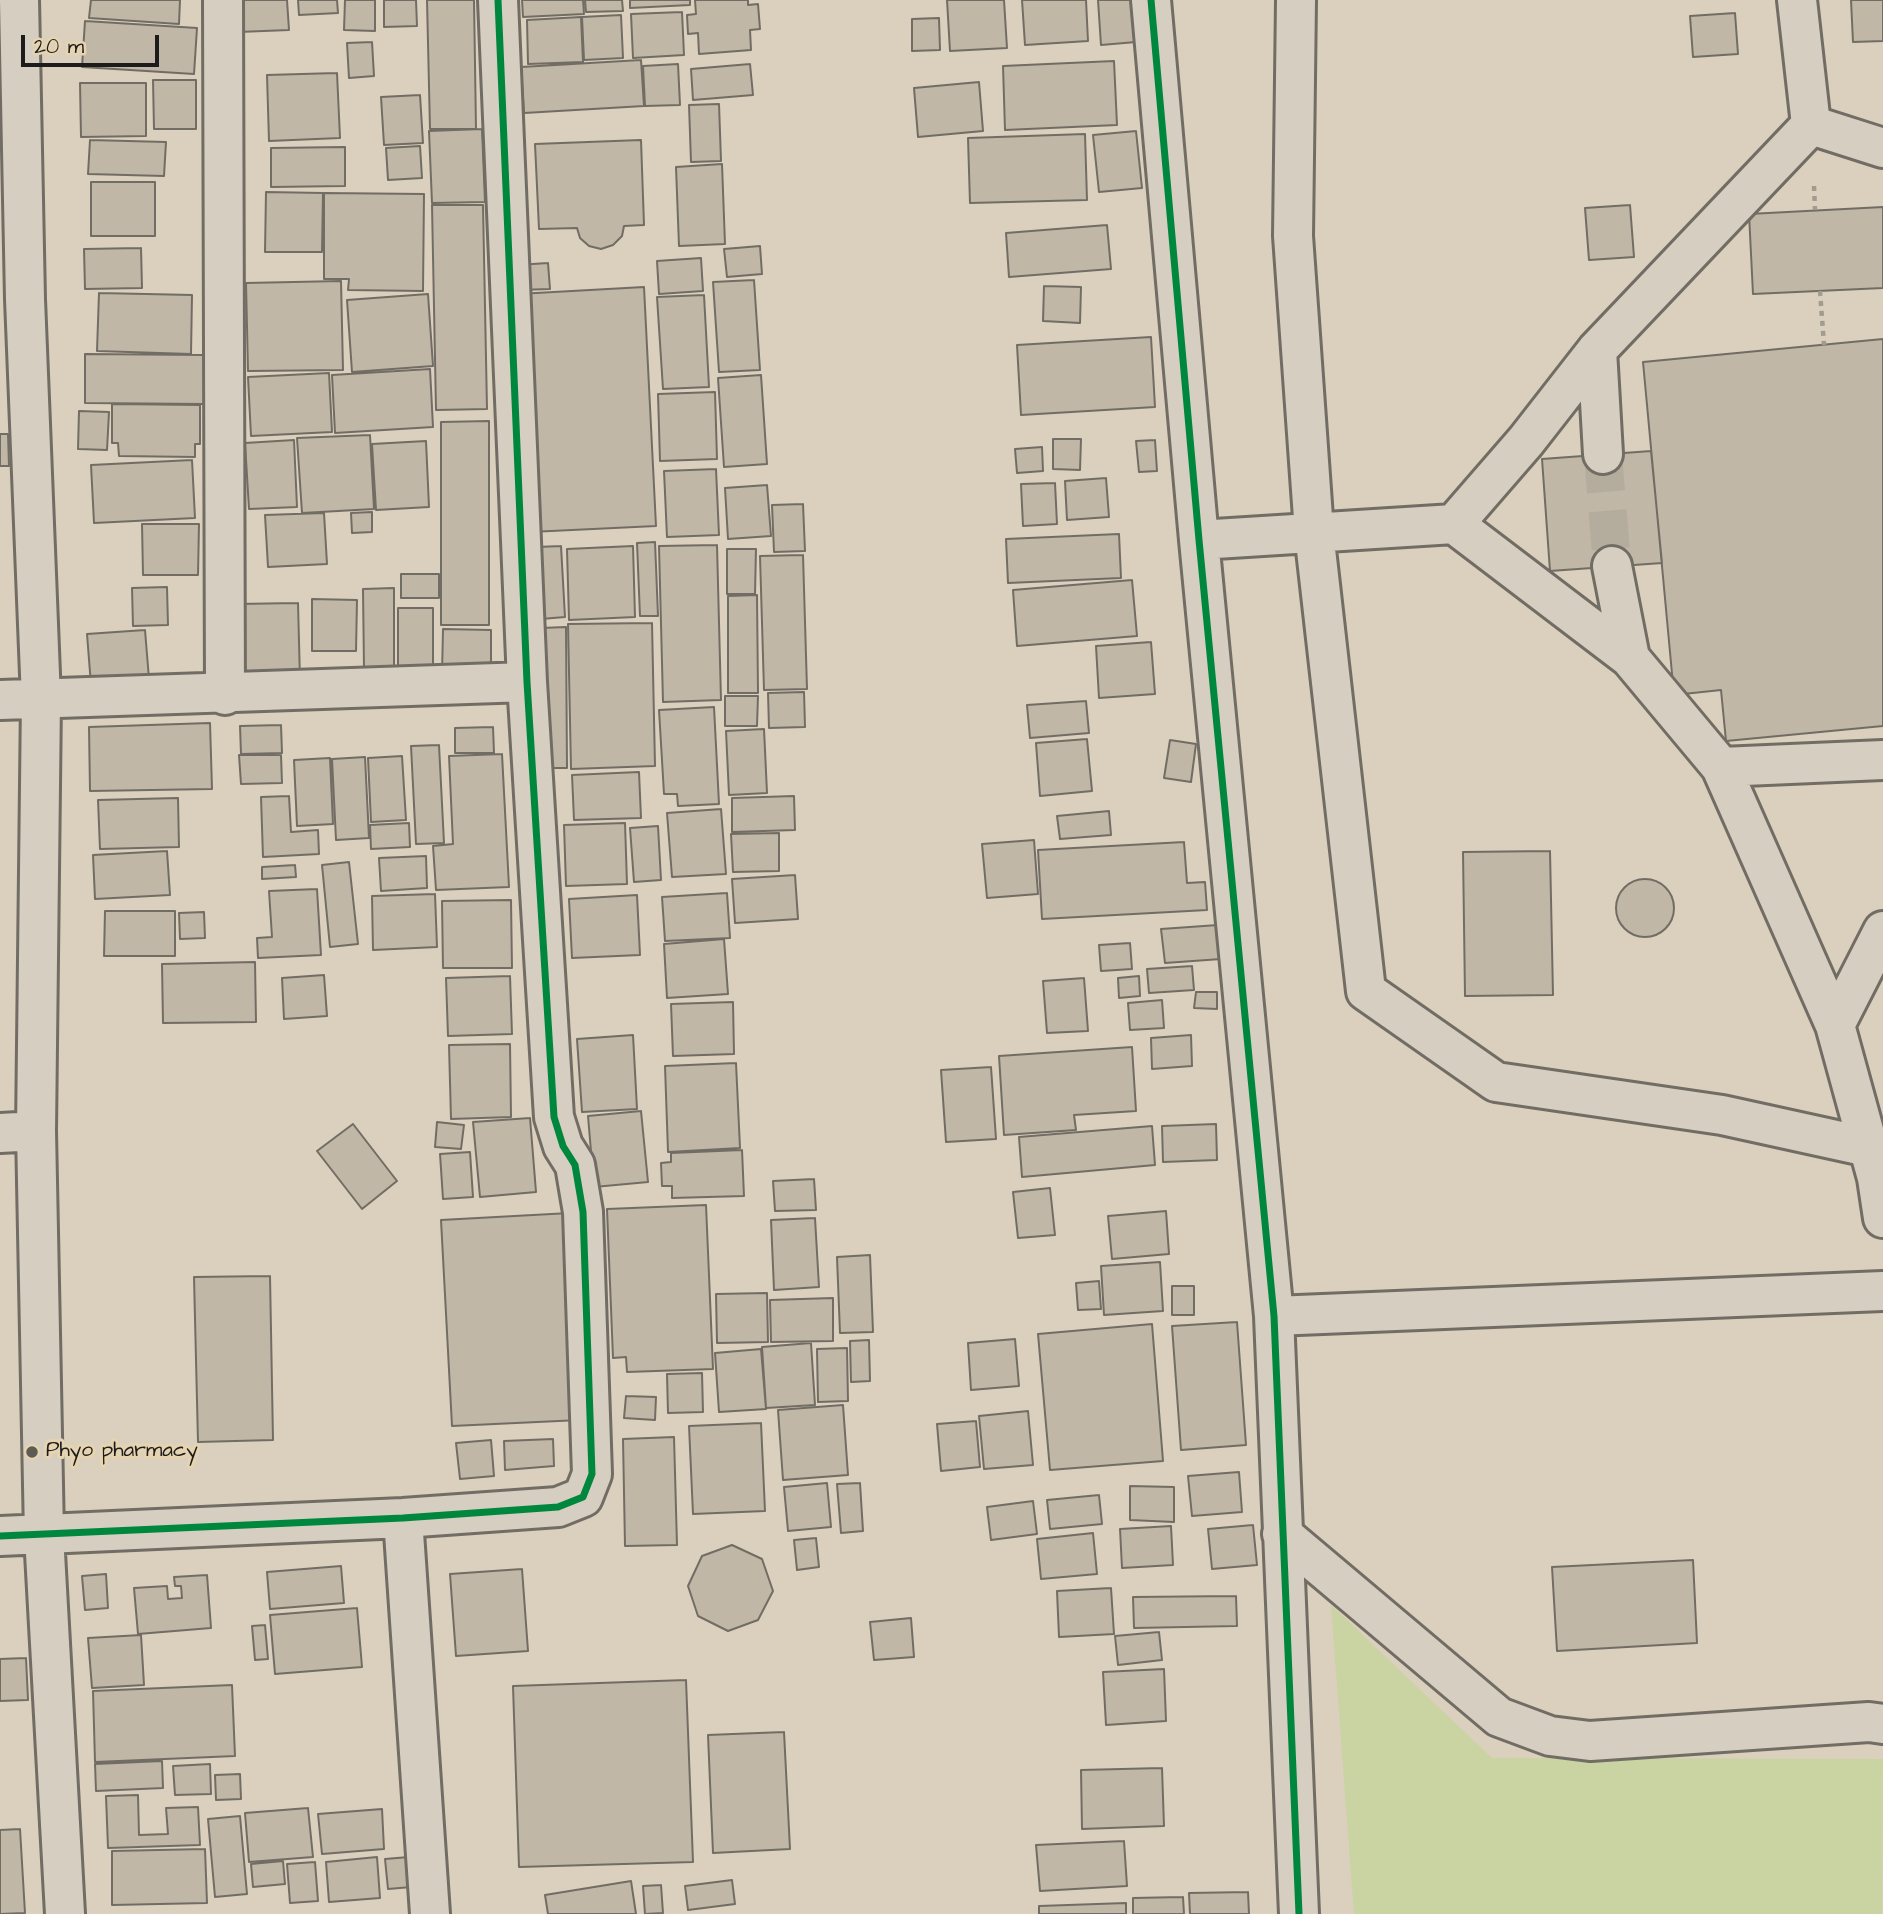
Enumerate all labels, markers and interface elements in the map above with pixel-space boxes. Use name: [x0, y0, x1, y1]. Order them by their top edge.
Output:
scale bar: [24, 21, 163, 65]
text: 20 m: [34, 32, 84, 61]
place label: Phyo pharmacy: [46, 1439, 198, 1465]
marker: Phyo pharmacy: [24, 1444, 40, 1460]

